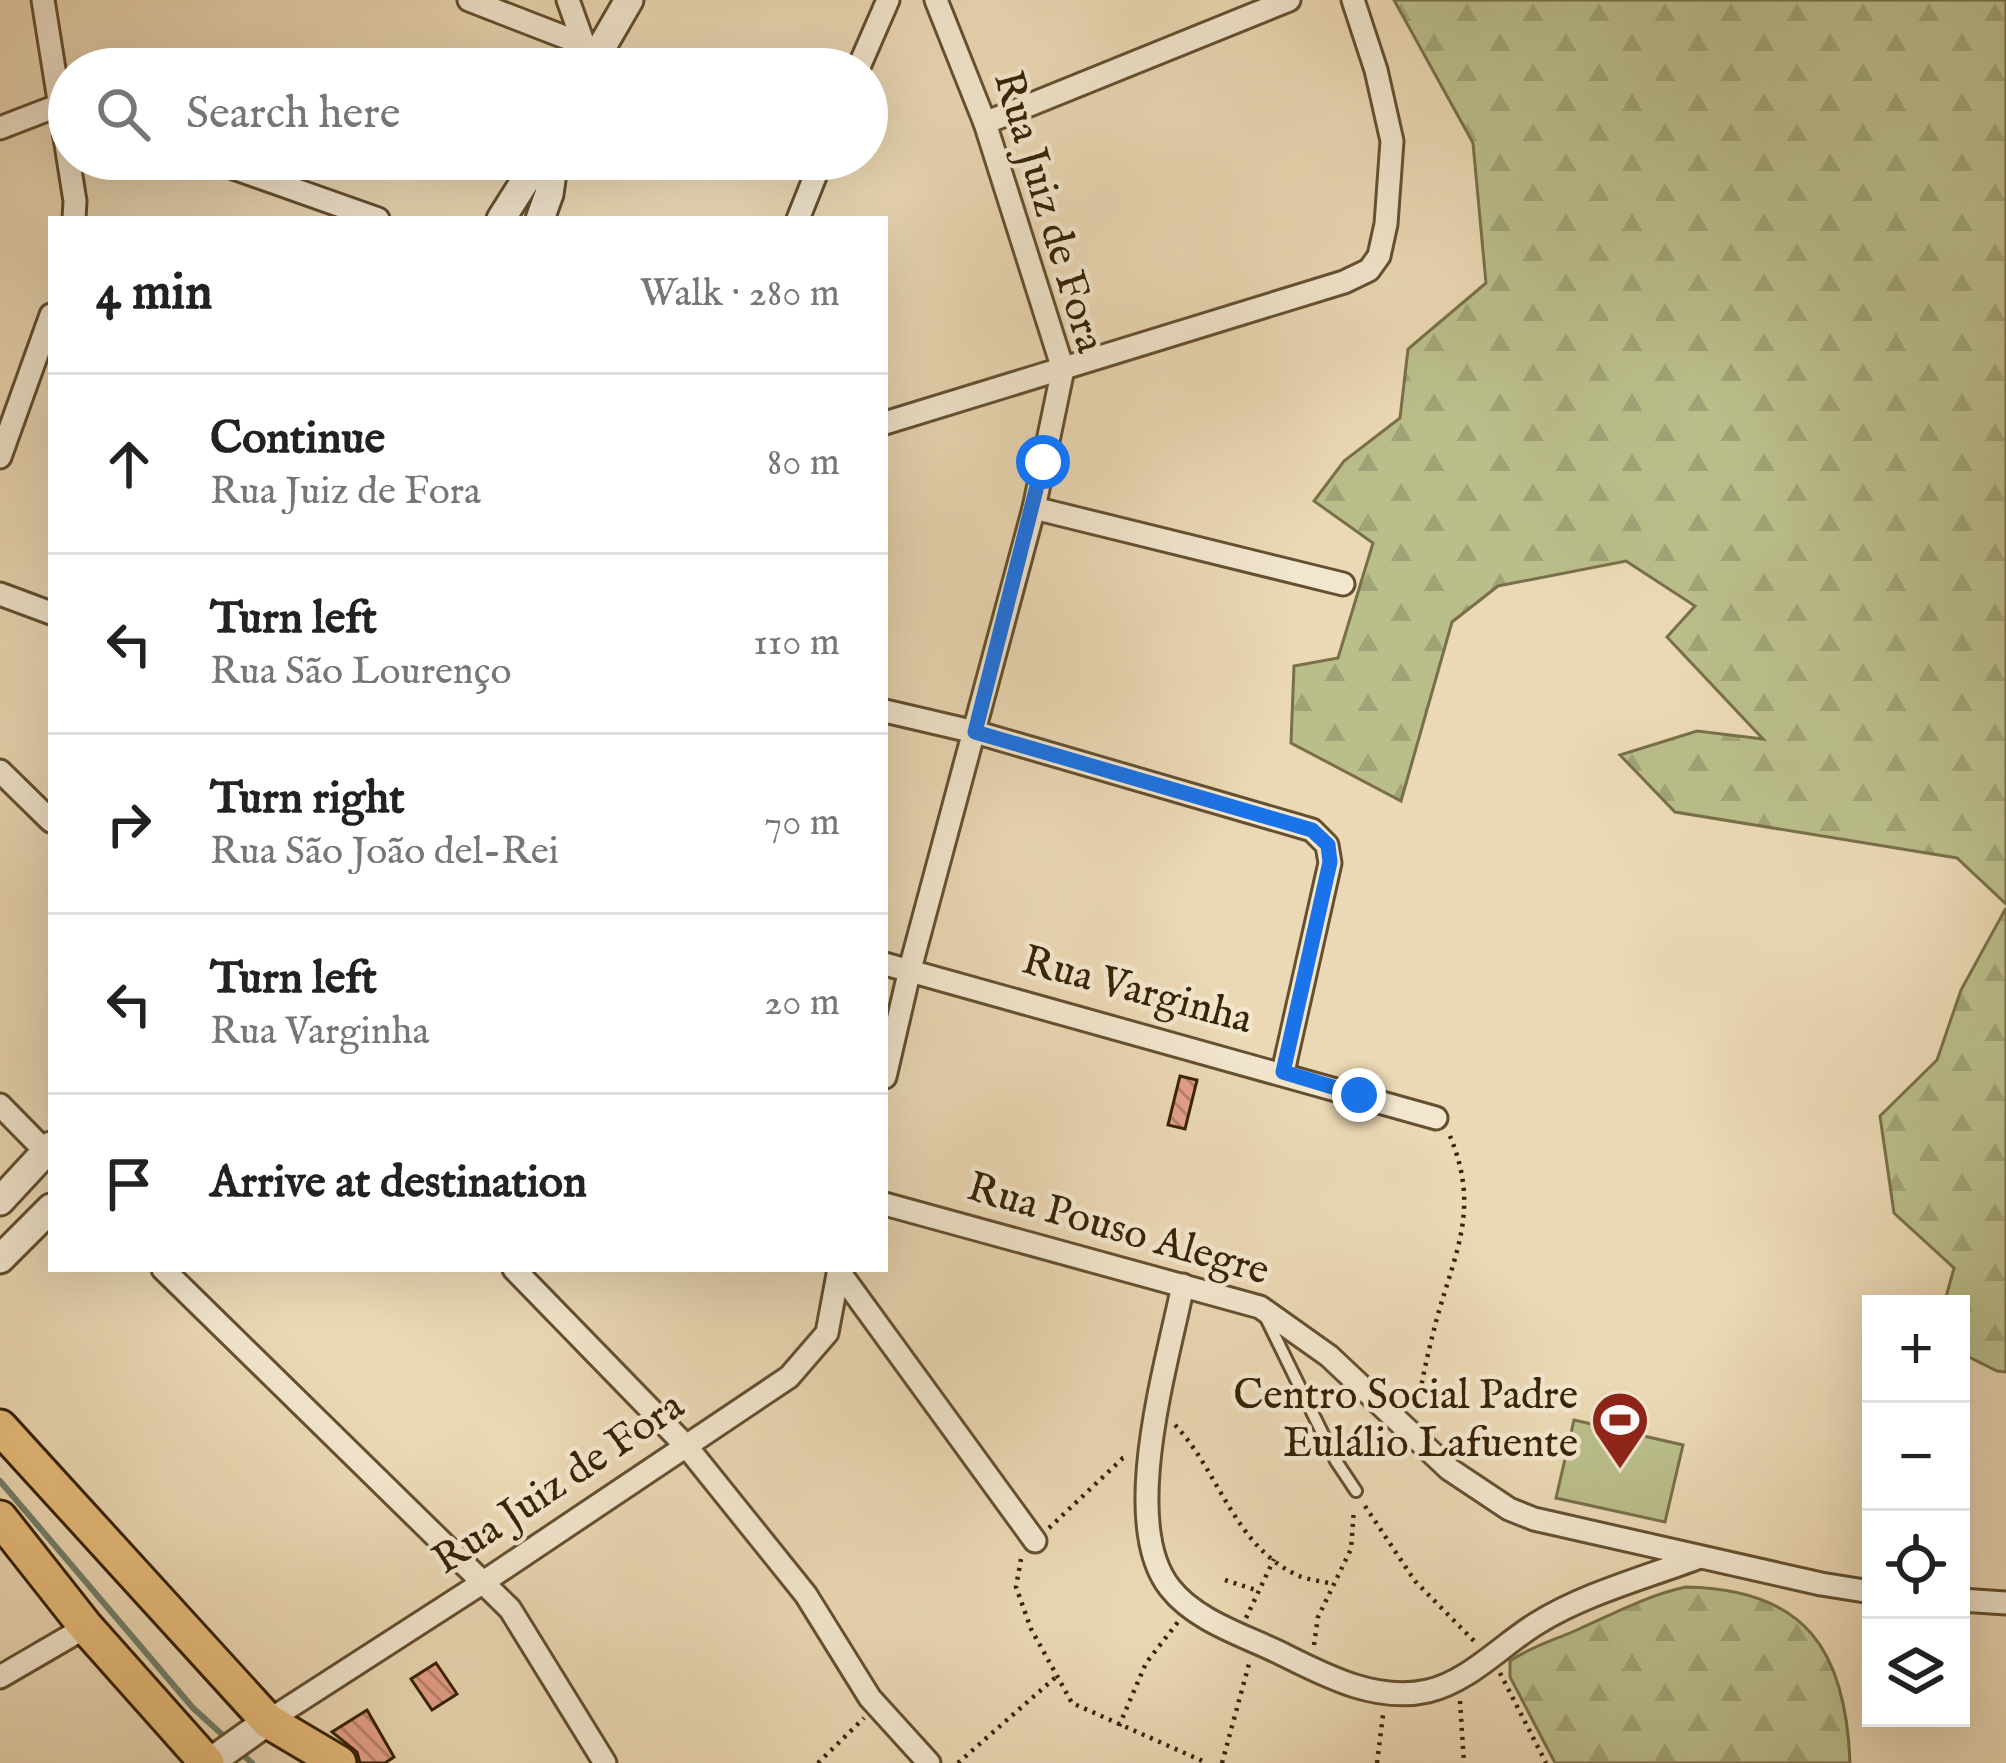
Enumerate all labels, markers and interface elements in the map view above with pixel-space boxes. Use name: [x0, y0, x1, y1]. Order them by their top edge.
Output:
search box: [48, 48, 888, 180]
street label: Rua Juiz de Fora: [980, 65, 1116, 360]
icon: search: [90, 81, 156, 147]
text: Search here: [186, 86, 400, 143]
text: 4 min: [96, 262, 212, 327]
text: Walk · 280 m: [640, 270, 840, 319]
text: Continue: [210, 411, 385, 468]
icon: ahead: [96, 431, 162, 497]
route start: [1016, 435, 1070, 489]
text: 80 m: [767, 439, 840, 488]
text: Rua Juiz de Fora: [210, 468, 481, 517]
text: Turn left: [210, 591, 377, 648]
icon: left: [96, 611, 162, 677]
text: 110 m: [753, 619, 840, 668]
text: Rua São Lourenço: [210, 648, 511, 697]
text: Turn right: [210, 771, 405, 828]
icon: right: [96, 791, 162, 857]
text: 70 m: [764, 799, 840, 848]
text: Rua São João del-Rei: [210, 828, 559, 877]
street label: Rua Varginha: [1016, 935, 1259, 1047]
text: Turn left: [210, 951, 377, 1008]
icon: left: [96, 971, 162, 1037]
text: 20 m: [764, 979, 840, 1028]
text: Rua Varginha: [210, 1008, 429, 1057]
route end: [1332, 1068, 1386, 1122]
icon: arrive: [96, 1151, 162, 1217]
text: Arrive at destination: [210, 1155, 587, 1212]
street label: Rua Pouso Alegre: [961, 1162, 1275, 1298]
map controls: [1862, 1295, 1970, 1727]
button: +: [1862, 1295, 1970, 1403]
place label: Centro Social Padre Eulálio Lafuente: [1233, 1370, 1578, 1471]
street label: Rua Juiz de Fora: [423, 1380, 695, 1588]
sports icon: Centro Social Padre Eulálio Lafuente: [1589, 1389, 1651, 1471]
button: −: [1862, 1403, 1970, 1511]
button: locate: [1862, 1511, 1970, 1619]
button: layers: [1862, 1619, 1970, 1727]

